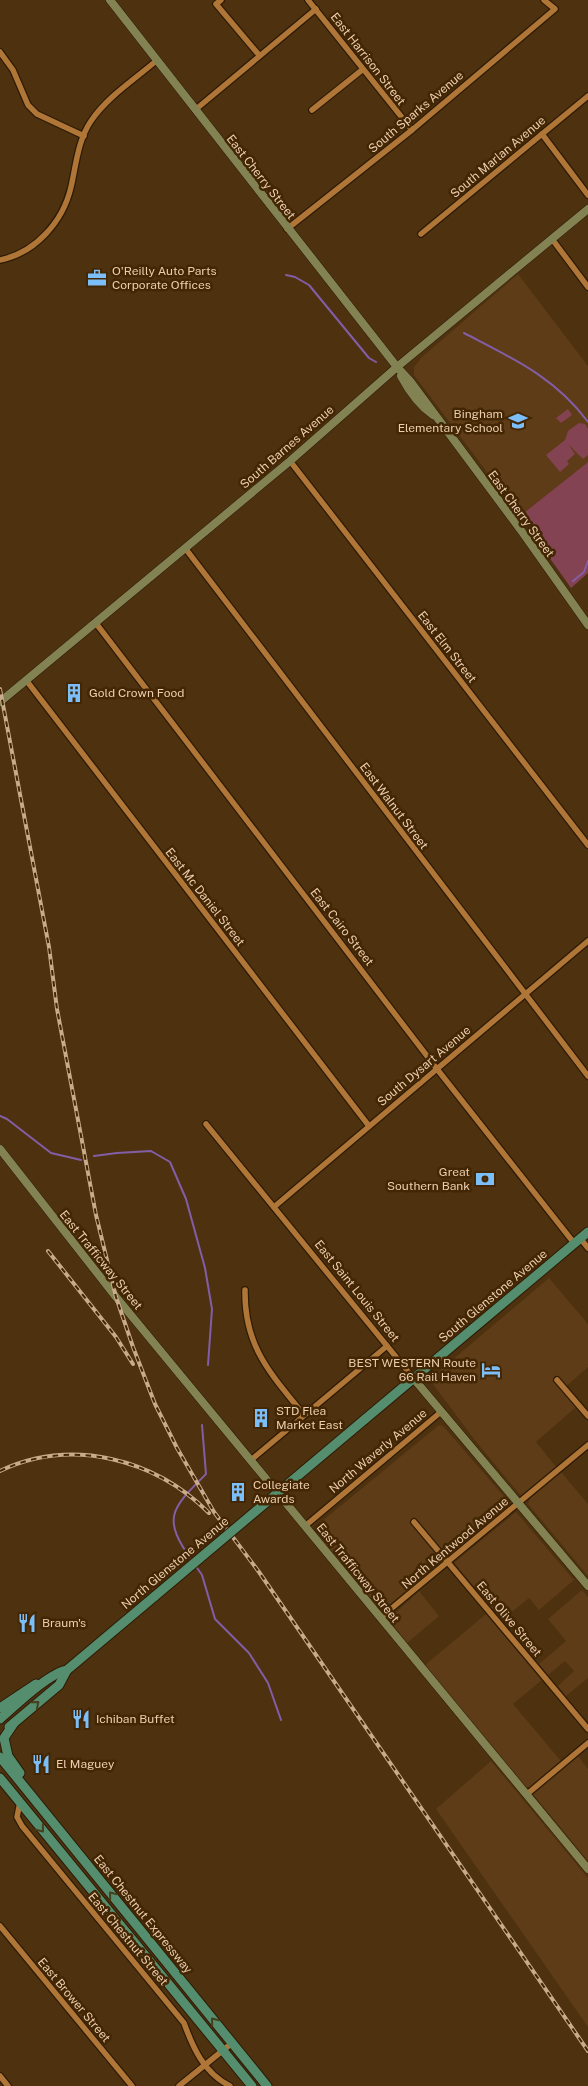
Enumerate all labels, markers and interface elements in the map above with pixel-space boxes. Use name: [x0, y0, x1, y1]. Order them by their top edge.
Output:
street label: East Harrison Street: [328, 10, 409, 108]
street label: South Sparks Avenue: [366, 68, 466, 156]
street label: South Marlan Avenue: [448, 113, 548, 201]
street label: East Cherry Street: [224, 132, 299, 222]
place label: O'Reilly Auto Parts Corporate Offices: [112, 264, 217, 292]
office icon: O'Reilly Auto Parts Corporate Offices: [86, 267, 108, 289]
street label: South Barnes Avenue: [237, 402, 337, 491]
place label: Bingham Elementary School: [398, 407, 503, 435]
school or university icon: Bingham Elementary School: [507, 410, 529, 432]
street label: East Cherry Street: [485, 468, 557, 560]
street label: East Elm Street: [415, 609, 479, 686]
building icon: Gold Crown Food: [63, 682, 85, 704]
place label: Gold Crown Food: [89, 686, 184, 700]
street label: East Walnut Street: [357, 760, 431, 852]
street label: East Mc Daniel Street: [162, 845, 248, 949]
street label: East Cairo Street: [307, 885, 377, 969]
street label: South Dysart Avenue: [375, 1023, 473, 1109]
place label: Great Southern Bank: [387, 1165, 470, 1193]
bank icon: Great Southern Bank: [474, 1168, 496, 1190]
street label: East Trafficway Street: [57, 1208, 146, 1313]
street label: East Saint Louis Street: [312, 1237, 403, 1345]
street label: South Glenstone Avenue: [436, 1246, 550, 1345]
place label: BEST WESTERN Route 66 Rail Haven: [348, 1356, 476, 1384]
hotel icon: BEST WESTERN Route 66 Rail Haven: [480, 1359, 502, 1381]
place label: STD Flea Market East: [276, 1404, 343, 1432]
street label: North Waverly Avenue: [326, 1406, 430, 1496]
building icon: STD Flea Market East: [250, 1407, 272, 1429]
place label: Collegiate Awards: [253, 1478, 310, 1506]
building icon: Collegiate Awards: [227, 1481, 249, 1503]
street label: North Kentwood Avenue: [399, 1494, 511, 1592]
street label: North Glenstone Avenue: [119, 1514, 232, 1612]
street label: East Trafficway Street: [314, 1521, 403, 1626]
street label: East Olive Street: [474, 1579, 545, 1660]
restaurant icon: Braum's: [16, 1612, 38, 1634]
place label: Braum's: [42, 1616, 86, 1630]
one-way arrow: [30, 1702, 39, 1710]
restaurant icon: Ichiban Buffet: [70, 1708, 92, 1730]
place label: Ichiban Buffet: [96, 1712, 175, 1726]
restaurant icon: El Maguey: [30, 1753, 52, 1775]
place label: El Maguey: [56, 1757, 115, 1771]
one-way arrow: [36, 1823, 45, 1832]
street label: East Chestnut Expressway: [91, 1852, 195, 1976]
street label: East Chestnut Street: [85, 1890, 171, 1988]
one-way arrow: [109, 1892, 117, 1901]
street label: East Brower Street: [35, 1955, 113, 2045]
one-way arrow: [212, 2018, 220, 2027]

